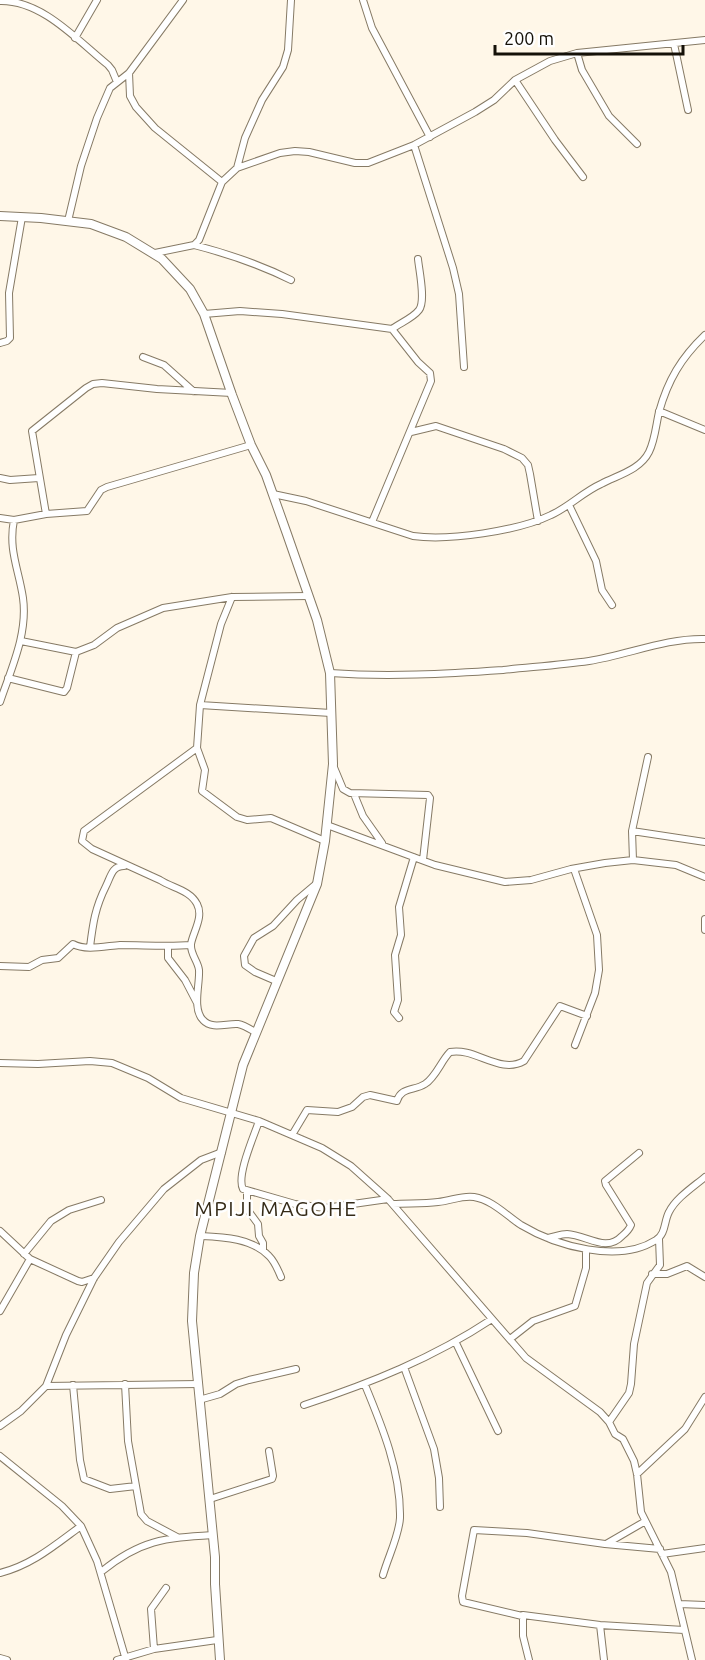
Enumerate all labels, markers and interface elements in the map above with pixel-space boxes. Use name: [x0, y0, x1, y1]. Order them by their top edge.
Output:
scale bar: [495, 18, 682, 56]
text: 200 m: [504, 28, 554, 48]
district label: MPIJI MAGOHE: [194, 1196, 358, 1220]

